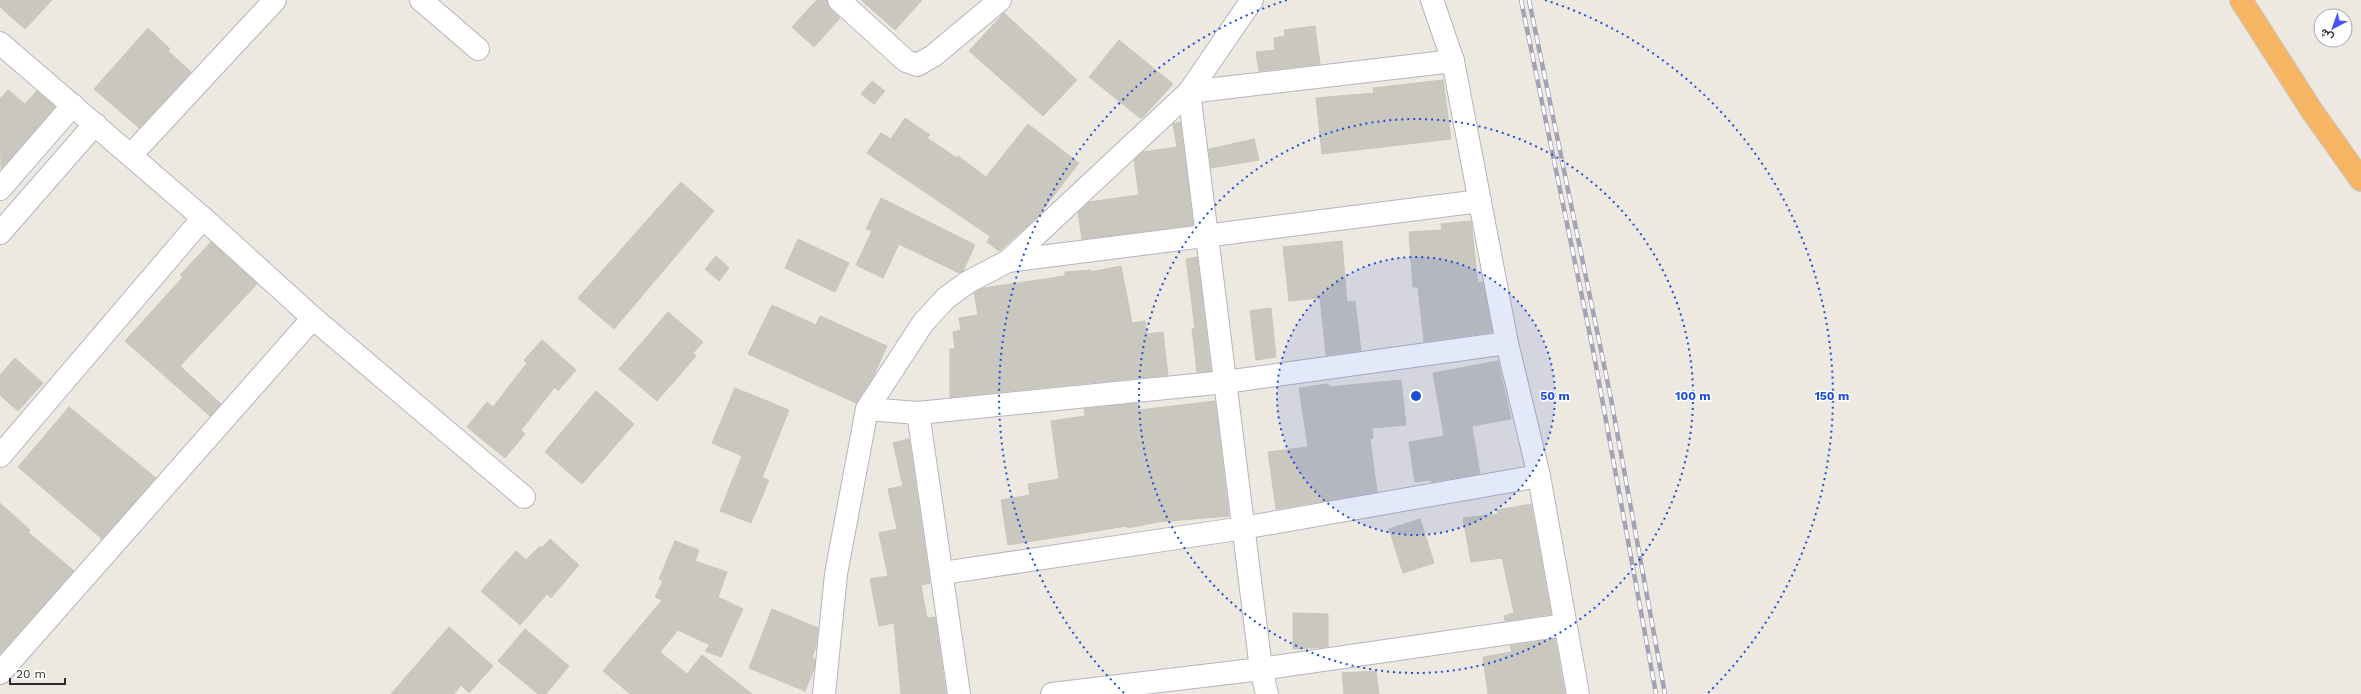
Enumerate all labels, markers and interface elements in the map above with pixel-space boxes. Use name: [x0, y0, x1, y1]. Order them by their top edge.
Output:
north arrow: [2313, 8, 2353, 48]
text: ش: [2318, 26, 2336, 44]
centre of rings: [1409, 389, 1423, 403]
text: 50 m: [1540, 389, 1570, 403]
text: 100 m: [1675, 389, 1711, 403]
text: 150 m: [1815, 389, 1849, 403]
scale bar: [10, 660, 65, 686]
text: 20 m: [16, 667, 46, 681]

